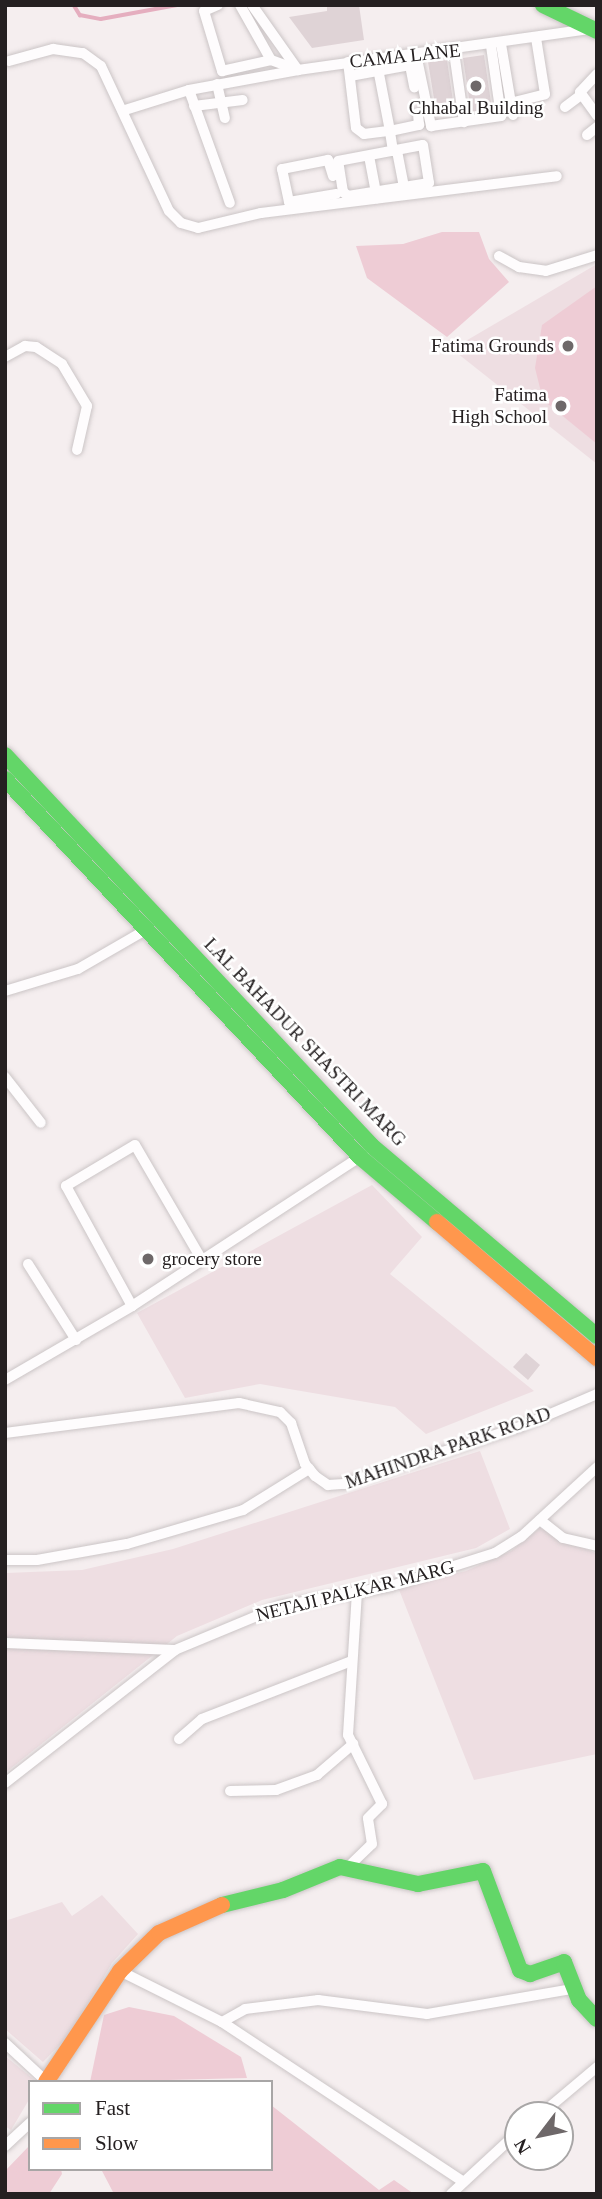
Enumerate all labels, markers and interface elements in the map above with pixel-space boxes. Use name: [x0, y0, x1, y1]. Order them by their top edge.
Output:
street label: CAMA LANE: [351, 39, 459, 73]
marker: Chhabal Building: [468, 78, 484, 94]
place label: Chhabal Building: [400, 97, 552, 119]
place label: Fatima Grounds: [411, 335, 554, 357]
marker: Fatima Grounds: [560, 338, 576, 354]
place label: Fatima High School: [440, 384, 547, 428]
marker: Fatima High School: [553, 398, 569, 414]
street label: LAL BAHADUR SHASTRI MARG: [204, 938, 406, 1146]
place label: grocery store: [162, 1248, 281, 1270]
marker: grocery store: [140, 1251, 156, 1267]
street label: MAHINDRA PARK ROAD: [345, 1403, 551, 1493]
street label: NETAJI PALKAR MARG: [259, 1557, 451, 1625]
legend: [28, 2080, 273, 2171]
text: Fast: [95, 2096, 130, 2120]
north arrow: [504, 2101, 574, 2171]
text: Slow: [95, 2131, 138, 2155]
text: N: [510, 2135, 535, 2158]

